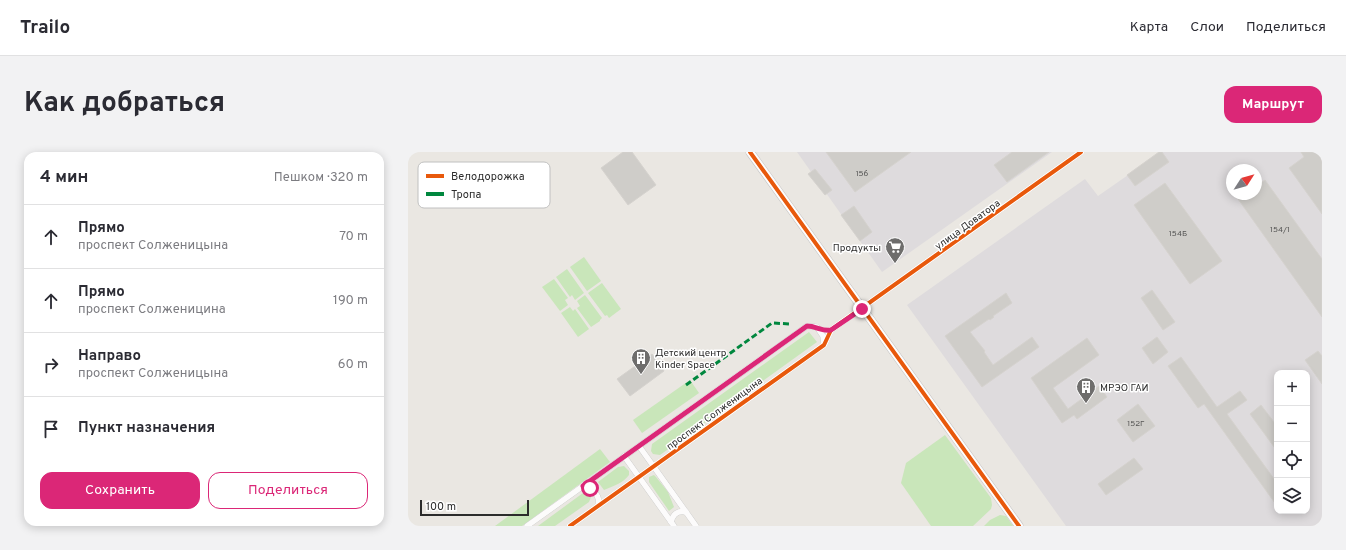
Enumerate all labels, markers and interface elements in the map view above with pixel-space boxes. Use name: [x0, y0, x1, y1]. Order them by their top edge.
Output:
text: Trailo: [20, 16, 70, 40]
text: Карта: [1130, 19, 1168, 36]
text: Слои: [1190, 19, 1224, 36]
text: Поделиться: [1246, 19, 1326, 36]
text: Как добраться: [24, 86, 225, 122]
button: Маршрут: [1224, 86, 1322, 123]
legend: [418, 162, 550, 208]
north arrow: [1226, 164, 1262, 200]
text: 4 мин: [40, 167, 88, 189]
house number: 156: [856, 169, 869, 179]
text: Пешком · 320 m: [274, 170, 368, 186]
text: Велодорожка: [451, 170, 525, 184]
text: Тропа: [451, 188, 481, 202]
street label: улица Доватора: [933, 197, 1003, 253]
text: Прямо: [78, 219, 125, 238]
house number: 154/1: [1270, 225, 1290, 235]
icon: ahead: [40, 226, 62, 248]
text: 70 m: [339, 229, 368, 245]
house number: 154Б: [1169, 229, 1187, 239]
supermarket icon: Продукты: [884, 236, 906, 264]
text: проспект Солженицына: [78, 238, 228, 254]
place label: Продукты: [833, 242, 881, 255]
text: Прямо: [78, 283, 125, 302]
icon: ahead: [40, 290, 62, 312]
text: 190 m: [333, 293, 368, 309]
route end: [853, 300, 871, 318]
text: проспект Солженицина: [78, 302, 226, 318]
text: Направо: [78, 347, 141, 366]
building icon: Детский центр Kinder Space: [630, 347, 652, 375]
place label: Детский центр Kinder Space: [655, 347, 727, 372]
icon: right: [40, 354, 62, 376]
text: 60 m: [338, 357, 368, 373]
text: проспект Солженицына: [78, 366, 228, 382]
map controls: [1274, 370, 1310, 514]
button: +: [1274, 370, 1310, 406]
street label: проспект Солженицына: [664, 375, 765, 453]
building icon: МРЭО ГАИ: [1075, 376, 1097, 404]
place label: МРЭО ГАИ: [1100, 382, 1149, 395]
button: −: [1274, 406, 1310, 442]
icon: arrive: [40, 418, 62, 440]
text: Пункт назначения: [78, 419, 215, 438]
house number: 152Г: [1127, 419, 1145, 429]
button: locate: [1274, 442, 1310, 478]
button: Сохранить: [40, 472, 200, 509]
button: Поделиться: [208, 472, 368, 509]
button: layers: [1274, 478, 1310, 514]
route start: [581, 479, 599, 497]
scale bar: [420, 498, 529, 517]
text: 100 m: [426, 500, 456, 514]

